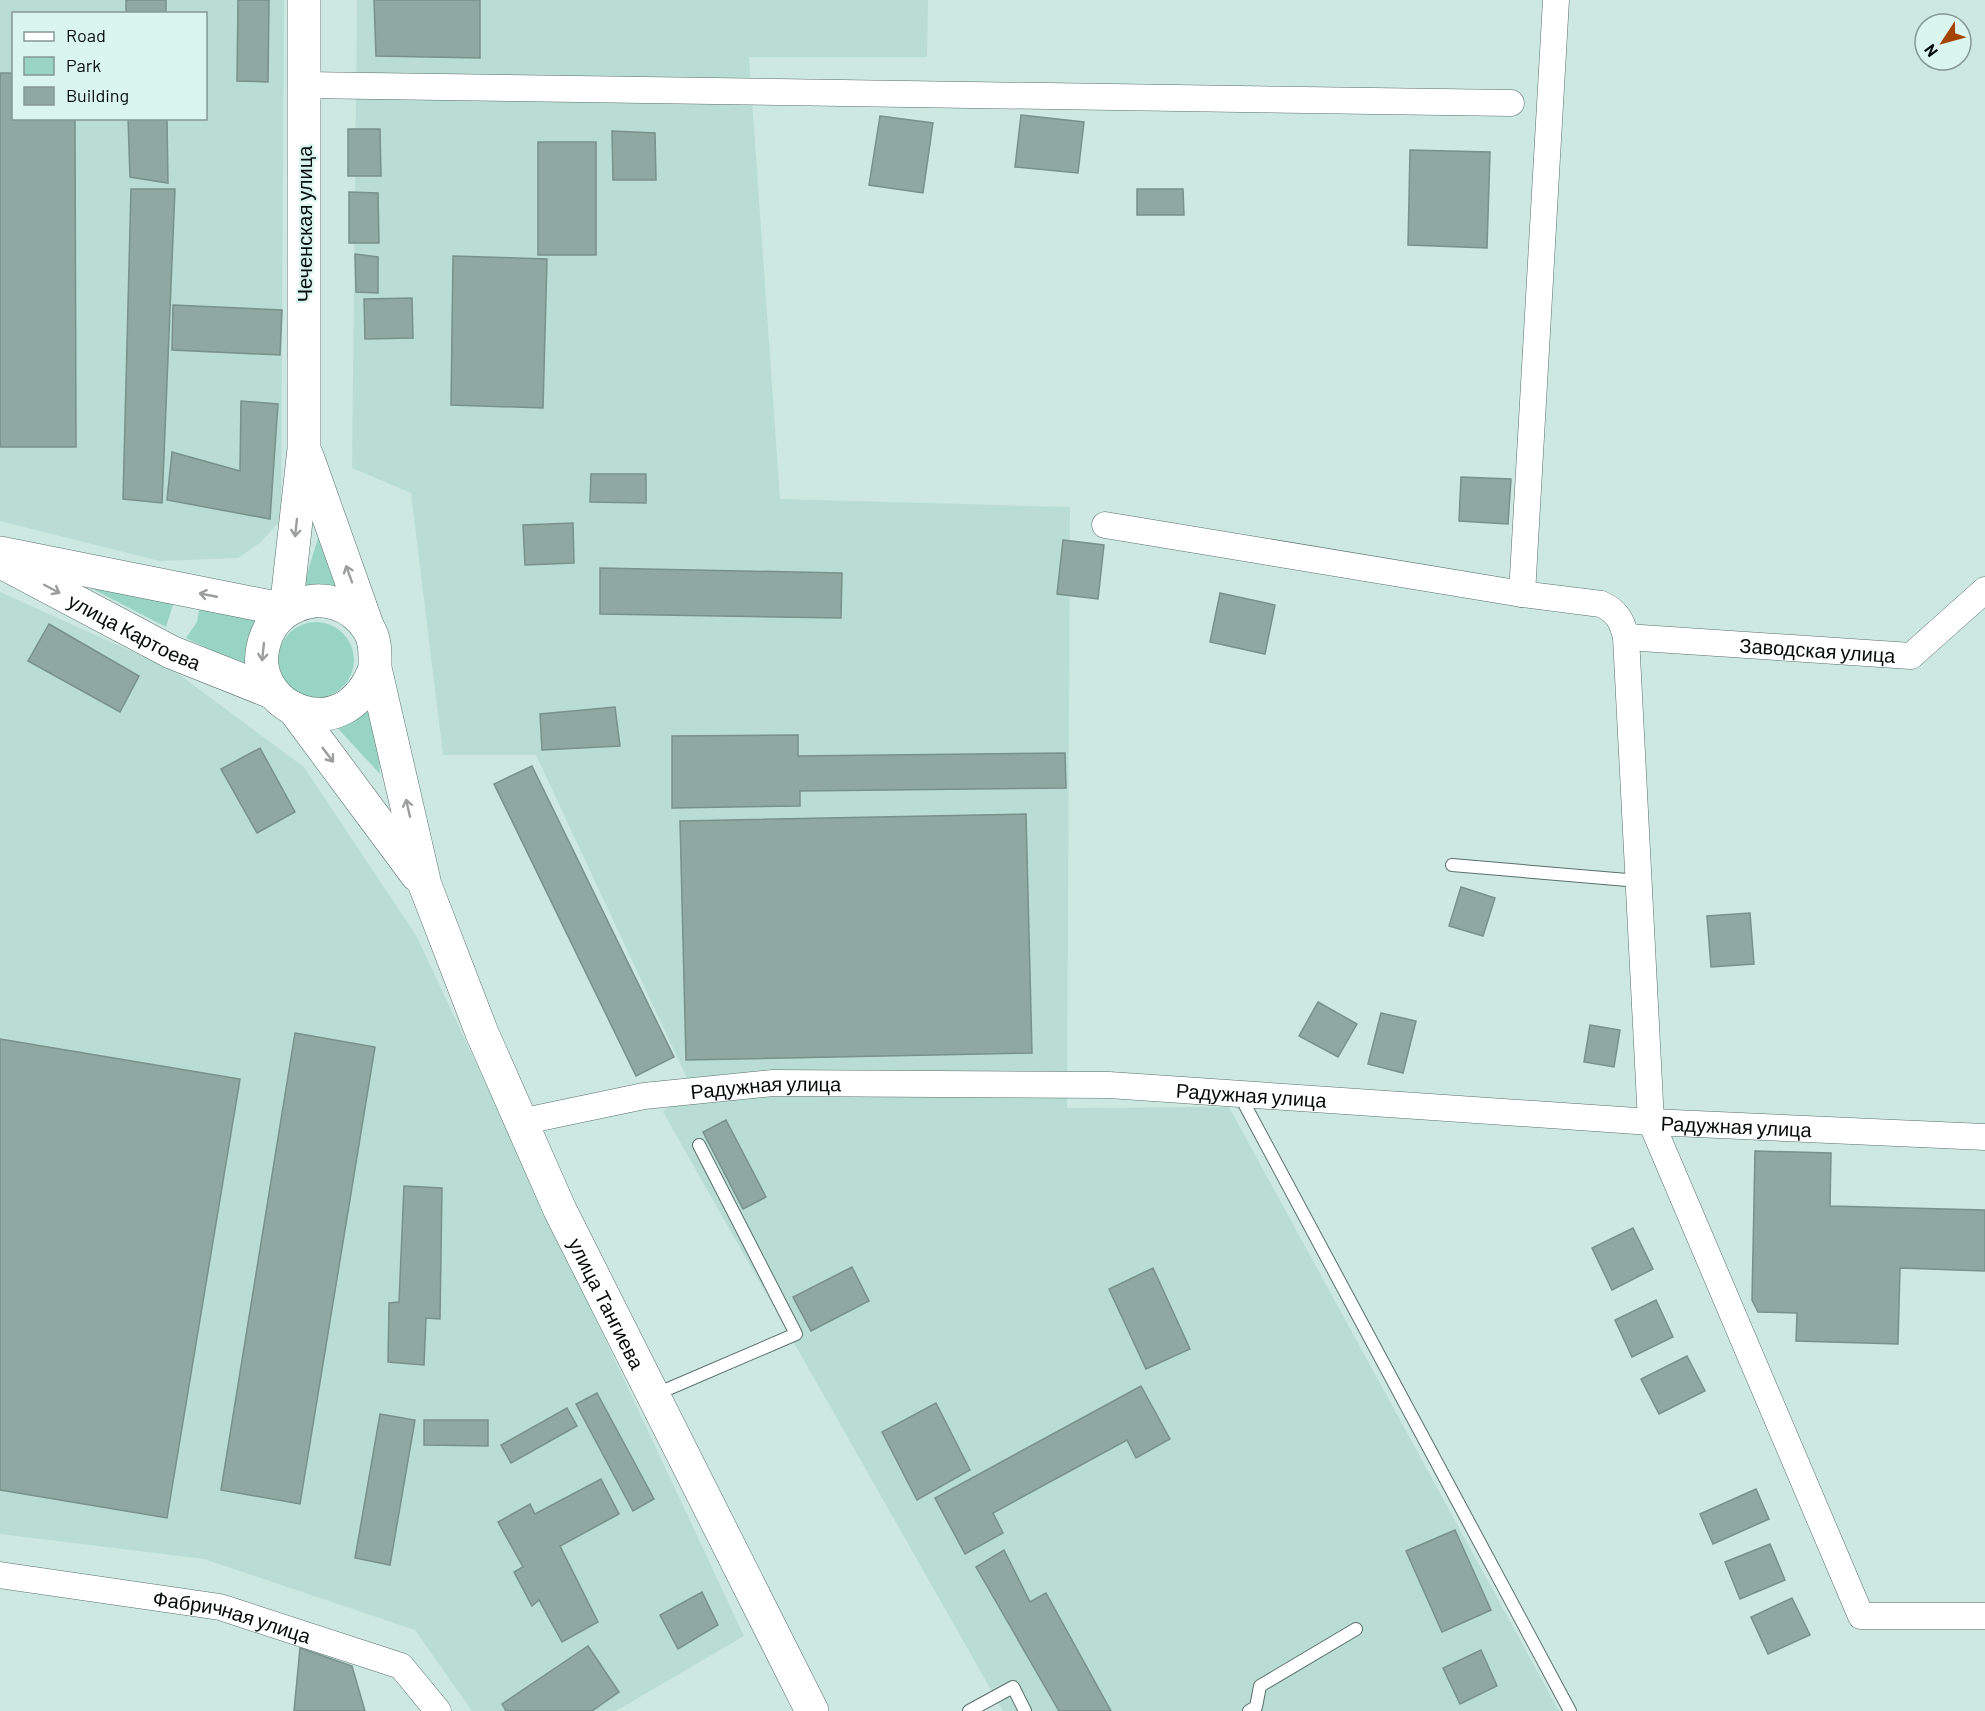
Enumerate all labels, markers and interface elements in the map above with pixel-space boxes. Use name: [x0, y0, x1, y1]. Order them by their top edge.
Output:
legend: [12, 12, 207, 120]
north arrow: [1913, 12, 1973, 72]
text: Road: [66, 24, 106, 46]
text: N: [1920, 41, 1941, 61]
text: Park: [66, 54, 101, 76]
text: Building: [66, 84, 129, 106]
street label: Чеченская улица: [292, 145, 316, 302]
one-way arrow: [290, 517, 301, 537]
one-way arrow: [343, 565, 354, 584]
one-way arrow: [42, 584, 60, 595]
street label: улица Картоева: [64, 588, 205, 675]
one-way arrow: [199, 589, 218, 600]
street label: Заводская улица: [1739, 633, 1897, 667]
one-way arrow: [257, 642, 268, 662]
one-way arrow: [322, 746, 334, 762]
one-way arrow: [401, 799, 413, 818]
street label: Радужная улица: [689, 1071, 842, 1103]
street label: Радужная улица: [1175, 1078, 1328, 1112]
street label: Радужная улица: [1660, 1110, 1813, 1141]
street label: улица Тангиева: [564, 1234, 650, 1374]
street label: Фабричная улица: [151, 1585, 315, 1648]

